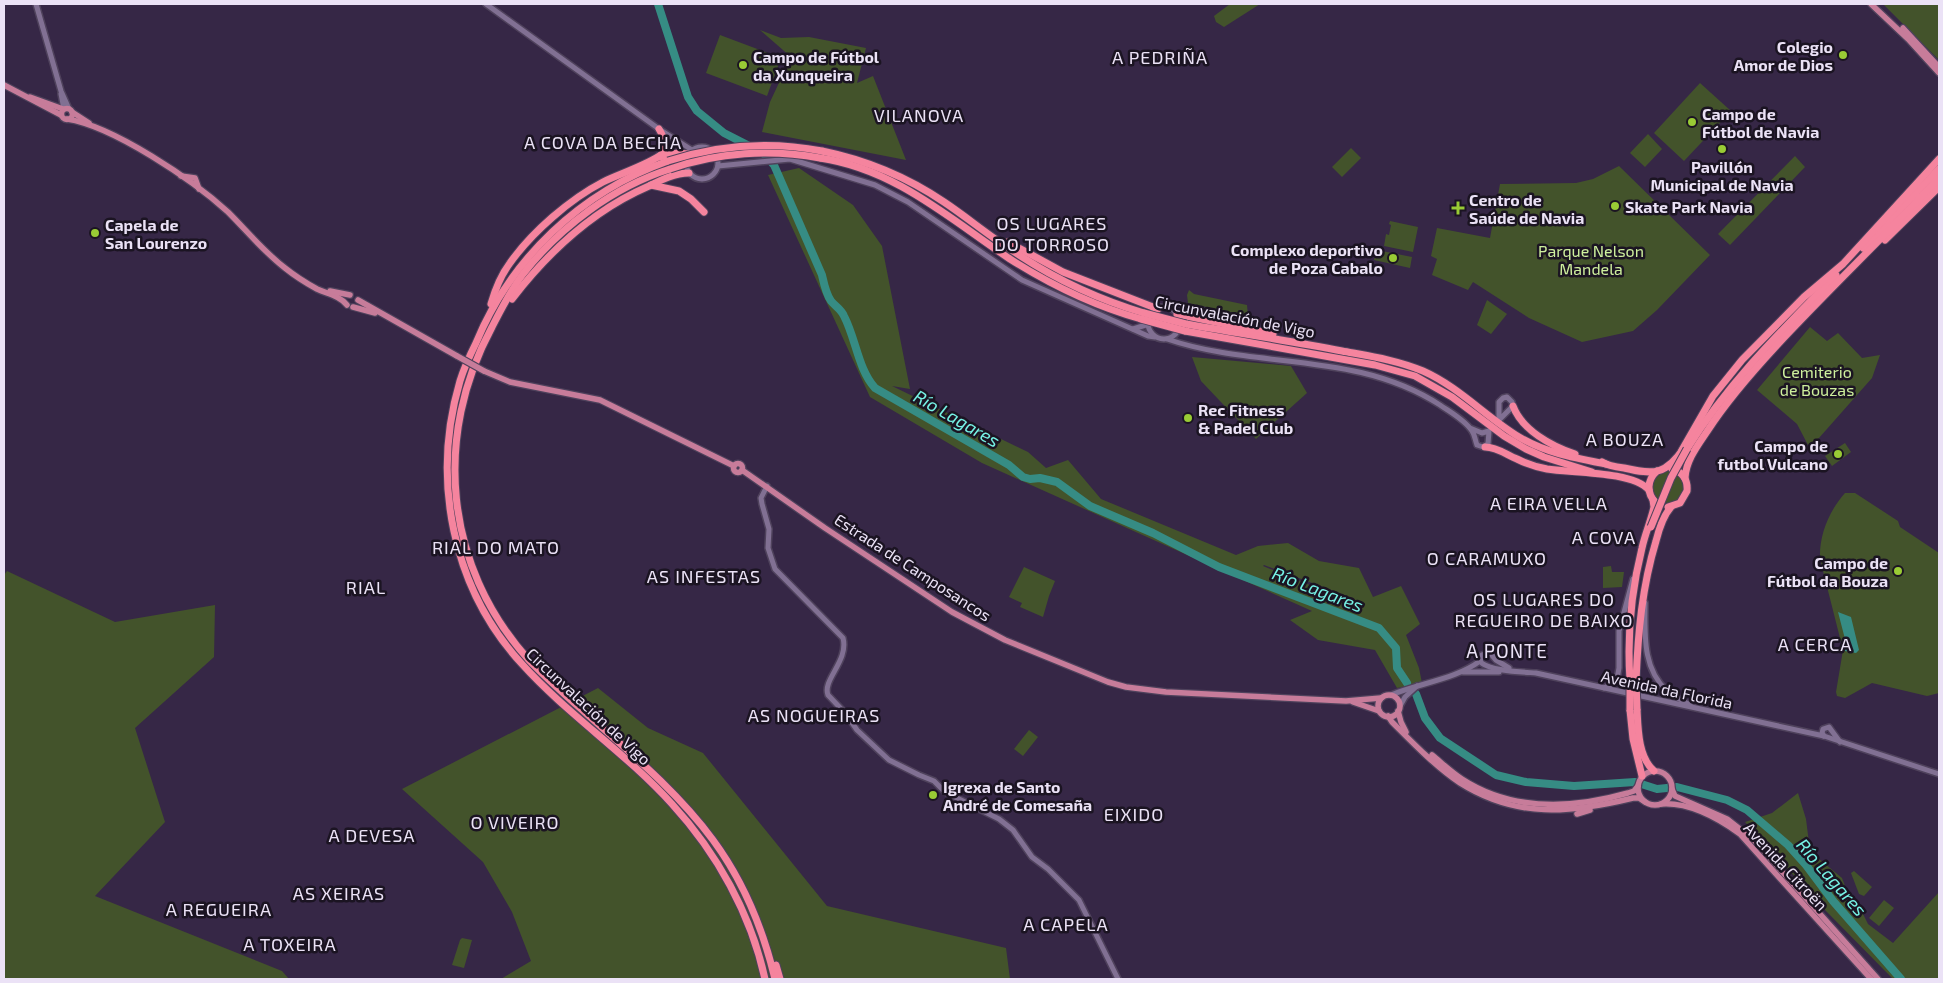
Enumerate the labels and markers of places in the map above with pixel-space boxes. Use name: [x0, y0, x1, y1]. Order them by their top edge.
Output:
place label: Colegio Amor de Dios: [1734, 37, 1833, 74]
place label: Campo de Fútbol da Xunqueira: [753, 47, 880, 84]
marker: Colegio Amor de Dios: [1837, 49, 1849, 61]
marker: Campo de Fútbol da Xunqueira: [737, 59, 749, 71]
place label: Campo de Fútbol de Navia: [1702, 104, 1819, 141]
marker: Campo de Fútbol de Navia: [1686, 116, 1698, 128]
marker: Pavillón Municipal de Navia: [1716, 143, 1728, 155]
place label: Pavillón Municipal de Navia: [1650, 157, 1794, 194]
place label: Centro de Saúde de Navia: [1469, 190, 1584, 227]
place label: Skate Park Navia: [1625, 197, 1753, 216]
marker: Skate Park Navia: [1609, 200, 1621, 212]
marker: Centro de Saúde de Navia: [1451, 201, 1465, 215]
place label: Capela de San Lourenzo: [105, 215, 207, 252]
marker: Capela de San Lourenzo: [89, 227, 101, 239]
place label: Complexo deportivo de Poza Cabalo: [1231, 240, 1383, 277]
marker: Complexo deportivo de Poza Cabalo: [1387, 252, 1399, 264]
place label: Rec Fitness & Padel Club: [1198, 400, 1293, 437]
marker: Rec Fitness & Padel Club: [1182, 412, 1194, 424]
place label: Campo de futbol Vulcano: [1718, 436, 1828, 473]
marker: Campo de futbol Vulcano: [1832, 448, 1844, 460]
place label: Campo de Fútbol da Bouza: [1767, 553, 1888, 590]
marker: Campo de Fútbol da Bouza: [1892, 565, 1904, 577]
place label: Igrexa de Santo André de Comesaña: [943, 777, 1092, 814]
marker: Igrexa de Santo André de Comesaña: [927, 789, 939, 801]

